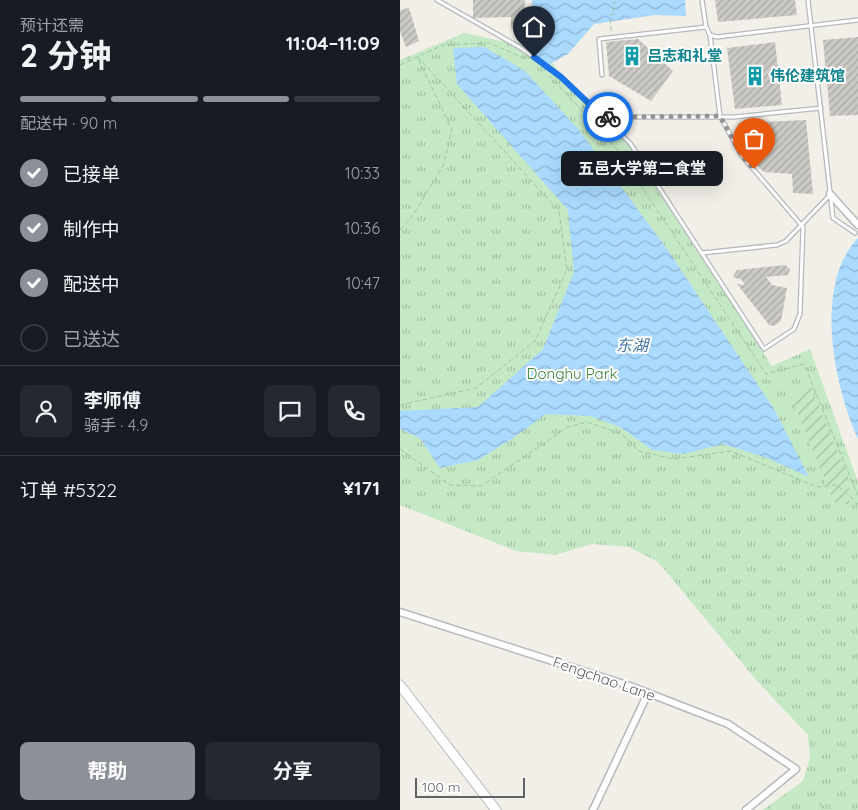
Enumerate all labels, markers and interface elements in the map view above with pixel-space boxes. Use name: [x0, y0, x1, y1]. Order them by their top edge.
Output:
pin: [513, 6, 555, 57]
icon: home: [520, 13, 548, 41]
text: 预计还需: [20, 15, 84, 35]
text: 11:04–11:09: [286, 31, 380, 55]
text: 2 分钟: [20, 35, 111, 75]
building icon: 吕志和礼堂: [621, 45, 643, 67]
place label: 吕志和礼堂: [647, 46, 722, 65]
building icon: 伟伦建筑馆: [744, 65, 766, 87]
place label: 伟伦建筑馆: [770, 66, 845, 85]
courier: [583, 92, 633, 142]
icon: bike: [594, 103, 622, 131]
text: 配送中 · 90 m: [20, 113, 117, 133]
pin: [733, 118, 775, 169]
icon: bag: [740, 125, 768, 153]
callout: 五邑大学第二食堂: [562, 152, 724, 186]
text: 五邑大学第二食堂: [578, 158, 706, 178]
icon: check: [20, 159, 48, 187]
text: 已接单: [63, 162, 120, 186]
text: 10:33: [345, 163, 380, 183]
icon: check: [20, 214, 48, 242]
text: 制作中: [63, 217, 120, 241]
text: 10:36: [345, 218, 380, 238]
icon: check: [20, 269, 48, 297]
text: 配送中: [63, 272, 120, 296]
text: 10:47: [345, 273, 380, 293]
text: 已送达: [63, 327, 120, 351]
water label: 东湖: [616, 335, 651, 355]
park label: Donghu Park: [527, 364, 617, 383]
button: person: [20, 385, 72, 437]
button: chat: [264, 385, 316, 437]
button: phone: [328, 385, 380, 437]
text: 李师傅: [84, 388, 141, 412]
text: 骑手 · 4.9: [84, 415, 148, 435]
text: ¥171: [343, 476, 380, 500]
text: 订单 #5322: [20, 478, 117, 502]
street label: Fengchao Lane: [550, 652, 658, 705]
button: 帮助: [20, 742, 195, 800]
button: 分享: [205, 742, 380, 800]
scale bar: [415, 775, 525, 798]
text: 100 m: [422, 778, 460, 796]

